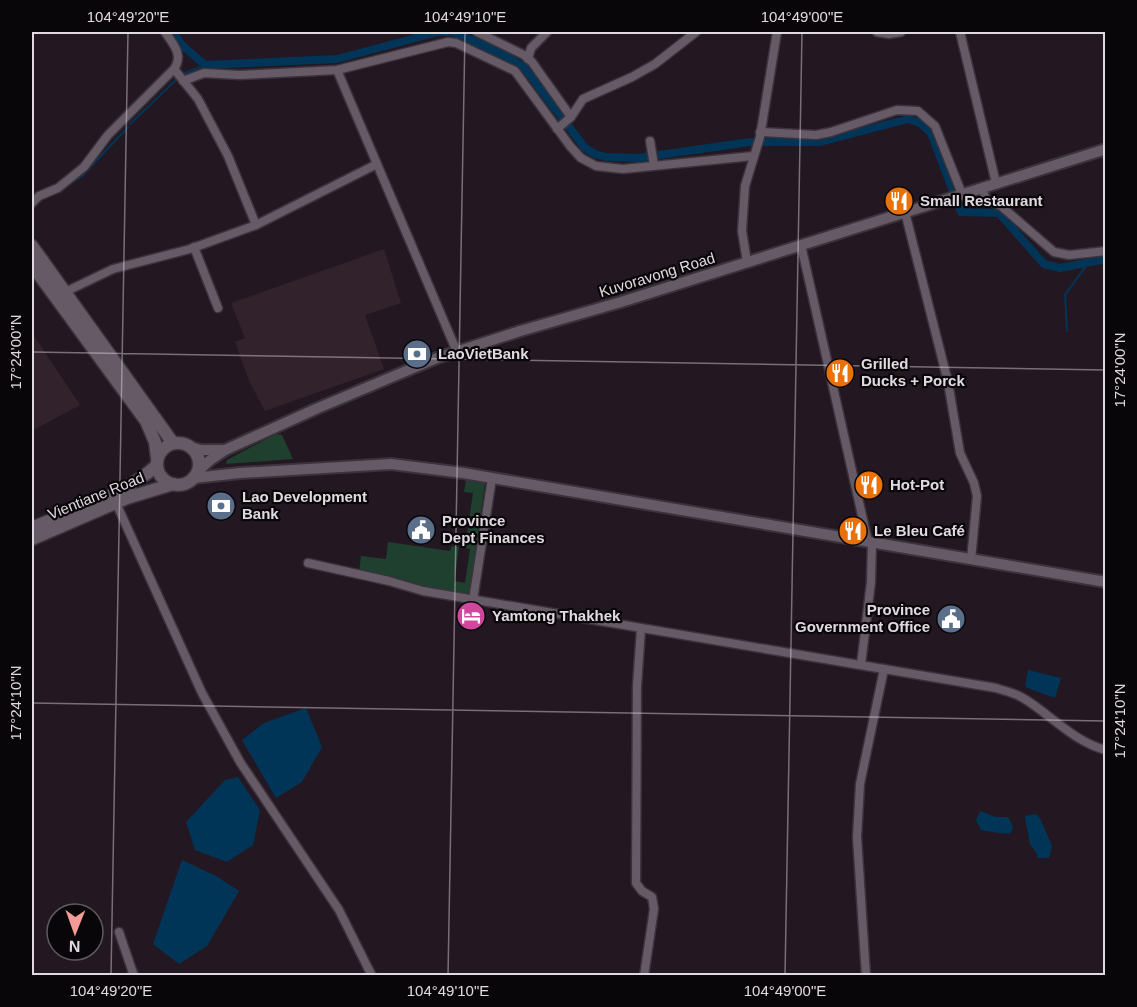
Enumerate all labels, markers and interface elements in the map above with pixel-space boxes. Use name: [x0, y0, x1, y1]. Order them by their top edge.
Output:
text: 104°49'20"E: [87, 8, 169, 25]
text: 104°49'10"E: [424, 8, 506, 25]
text: 104°49'00"E: [761, 8, 843, 25]
restaurant icon: Small Restaurant: [883, 185, 915, 217]
place label: Small Restaurant: [920, 192, 1043, 209]
street label: Kuvoravong Road: [597, 249, 717, 300]
text: 17°24'00"N: [7, 314, 24, 390]
text: 17°24'00"N: [1111, 332, 1128, 408]
bank icon: LaoVietBank: [401, 338, 433, 370]
place label: LaoVietBank: [438, 345, 529, 362]
place label: Grilled Ducks + Porck: [861, 355, 965, 389]
restaurant icon: Grilled Ducks + Porck: [824, 357, 856, 389]
street label: Vientiane Road: [45, 468, 146, 523]
restaurant icon: Hot-Pot: [853, 469, 885, 501]
place label: Hot-Pot: [890, 476, 944, 493]
place label: Lao Development Bank: [242, 488, 367, 522]
bank icon: Lao Development Bank: [205, 490, 237, 522]
place label: Province Dept Finances: [442, 512, 545, 546]
public building icon: Province Dept Finances: [405, 514, 437, 546]
restaurant icon: Le Bleu Café: [837, 515, 869, 547]
place label: Le Bleu Café: [874, 522, 965, 539]
hotel icon: Yamtong Thakhek: [455, 600, 487, 632]
place label: Province Government Office: [795, 601, 930, 635]
public building icon: Province Government Office: [935, 603, 967, 635]
place label: Yamtong Thakhek: [492, 607, 621, 624]
text: 17°24'10"N: [7, 665, 24, 741]
text: 17°24'10"N: [1111, 683, 1128, 759]
north arrow: [45, 902, 105, 962]
text: N: [69, 938, 81, 955]
text: 104°49'20"E: [70, 982, 152, 999]
text: 104°49'10"E: [407, 982, 489, 999]
text: 104°49'00"E: [744, 982, 826, 999]

